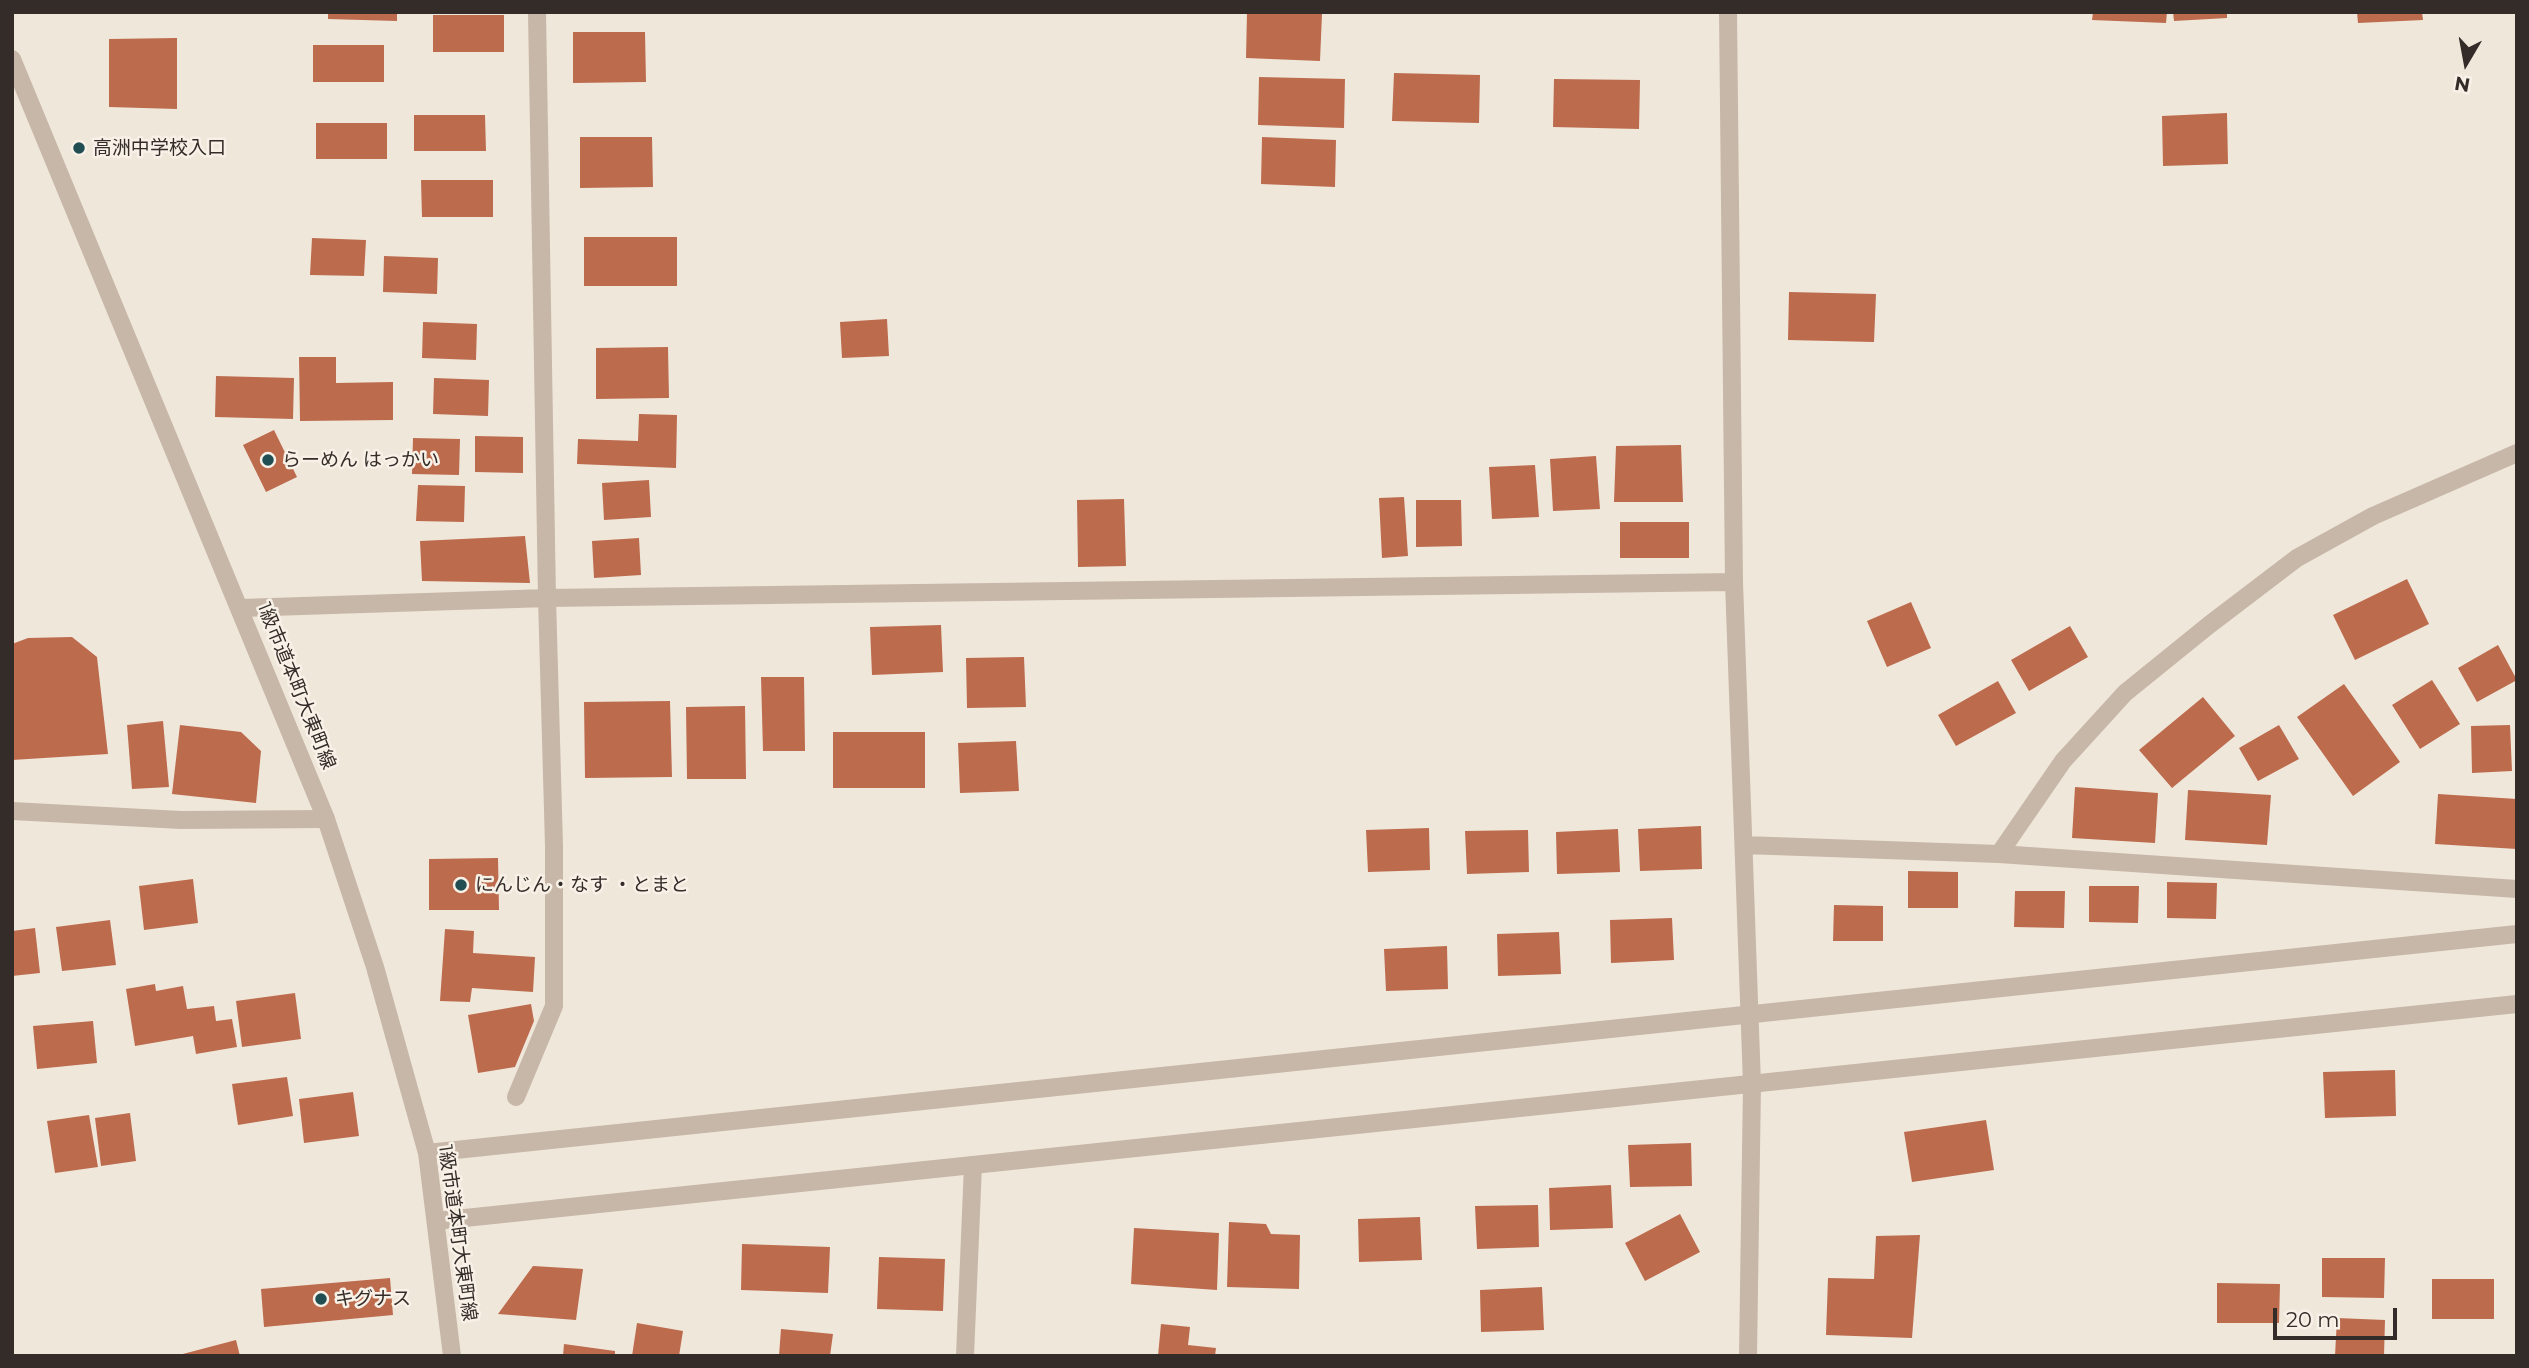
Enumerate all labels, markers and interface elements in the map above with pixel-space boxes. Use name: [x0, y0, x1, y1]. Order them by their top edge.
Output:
north arrow: [2431, 28, 2501, 98]
text: N: [2453, 72, 2472, 97]
place label: 高洲中学校入口: [93, 137, 226, 159]
marker: 高洲中学校入口: [71, 140, 87, 156]
place label: らーめん はっかい: [282, 449, 439, 471]
marker: らーめん はっかい: [260, 452, 276, 468]
street label: 1級市道本町大東町線: [252, 599, 340, 773]
place label: にんじん・なす ・とまと: [475, 874, 689, 896]
marker: にんじん・なす ・とまと: [453, 877, 469, 893]
street label: 1級市道本町大東町線: [433, 1143, 481, 1323]
place label: キグナス: [335, 1288, 411, 1310]
marker: キグナス: [313, 1291, 329, 1307]
scale bar: [2277, 1294, 2401, 1338]
text: 20 m: [2286, 1307, 2340, 1332]

